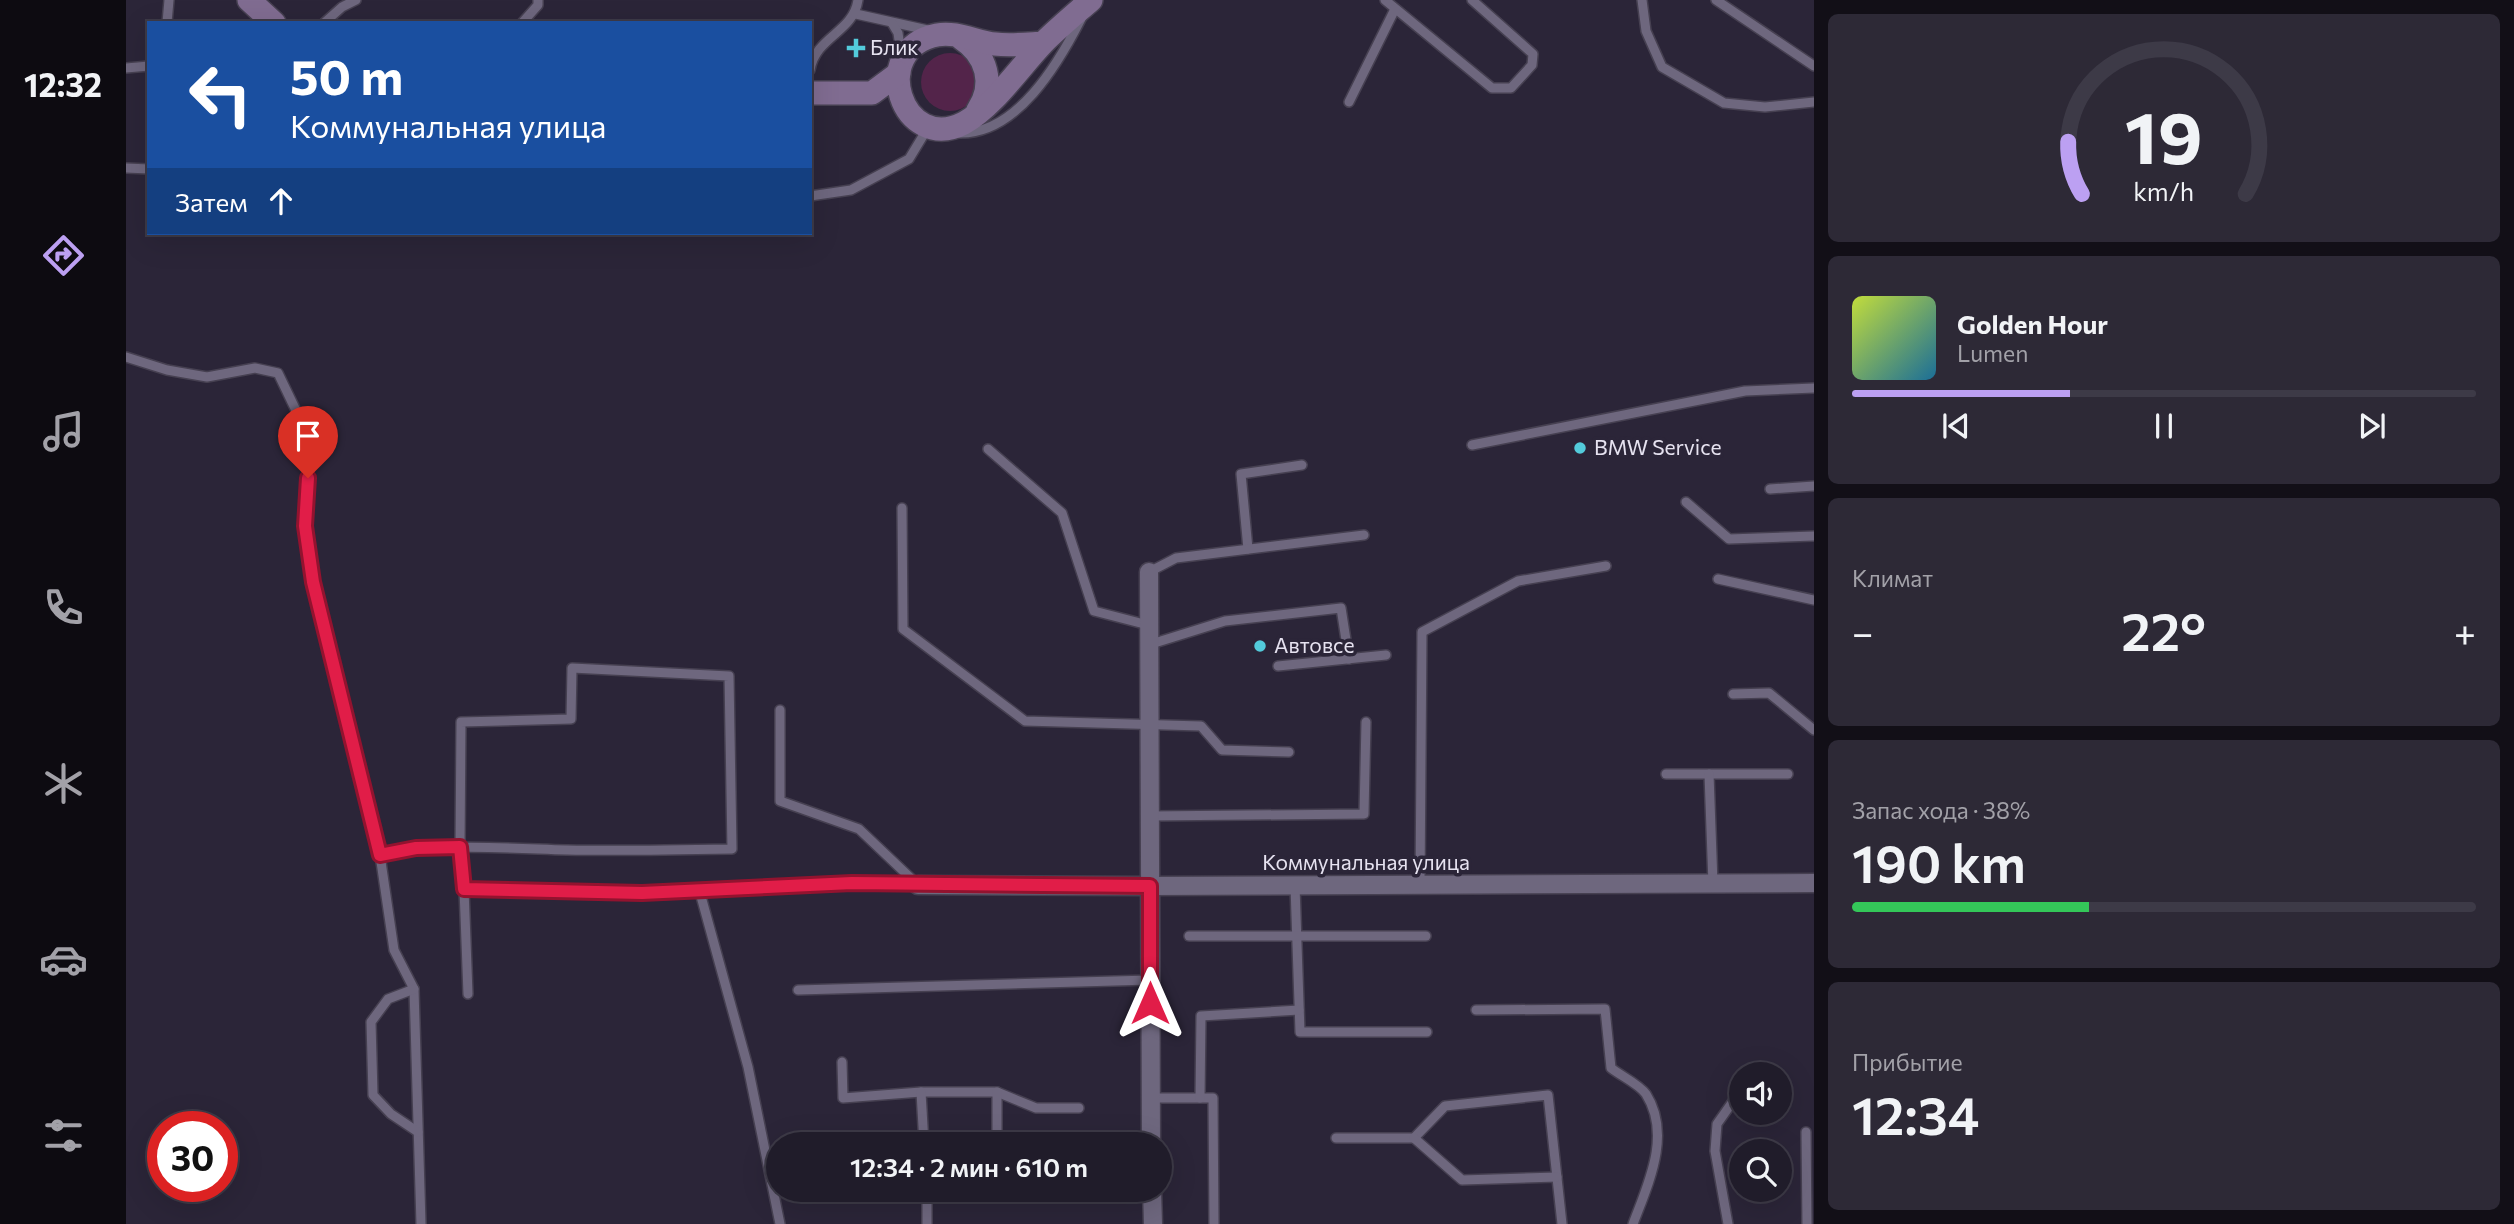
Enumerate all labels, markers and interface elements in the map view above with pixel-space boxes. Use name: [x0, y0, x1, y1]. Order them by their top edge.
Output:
place label: Блик: [870, 34, 919, 59]
marker: Блик: [848, 40, 864, 56]
text: 50 m: [290, 45, 403, 105]
icon: left: [175, 49, 266, 140]
text: 12:32: [24, 64, 102, 104]
text: 19: [2125, 90, 2203, 179]
text: Коммунальная улица: [290, 105, 606, 145]
text: km/h: [2134, 176, 2194, 206]
icon: ahead: [262, 182, 300, 220]
text: Затем: [175, 186, 248, 217]
icon: directions: [39, 231, 88, 280]
text: Golden Hour: [1957, 308, 2108, 339]
text: Lumen: [1957, 339, 2028, 367]
pin: [278, 406, 338, 478]
icon: music: [39, 407, 88, 456]
icon: previous: [1937, 407, 1975, 445]
icon: pause: [2145, 407, 2183, 445]
icon: next: [2353, 407, 2391, 445]
icon: arrive: [289, 417, 327, 455]
place label: BMW Service: [1594, 434, 1722, 459]
marker: BMW Service: [1572, 440, 1588, 456]
text: Климат: [1852, 564, 1933, 592]
icon: phone: [39, 583, 88, 632]
text: 22°: [2121, 598, 2206, 662]
text: −: [1852, 608, 1874, 655]
text: +: [2454, 608, 2476, 655]
place label: Автовсе: [1274, 632, 1355, 657]
marker: Автовсе: [1252, 638, 1268, 654]
icon: climate: [39, 759, 88, 808]
text: Запас хода · 38%: [1852, 796, 2030, 824]
text: 190 km: [1852, 830, 2026, 894]
street label: Коммунальная улица: [1262, 849, 1470, 874]
icon: car: [39, 935, 88, 984]
position arrow: [1113, 966, 1187, 1040]
text: Прибытие: [1852, 1048, 1963, 1076]
map controls: [1729, 1062, 1792, 1202]
button: sound: [1729, 1062, 1792, 1125]
text: 12:34: [1852, 1082, 1979, 1146]
icon: filters: [39, 1111, 88, 1160]
speed limit sign: 30: [147, 1111, 238, 1202]
button: search: [1729, 1139, 1792, 1202]
text: 12:34 · 2 мин · 610 m: [850, 1151, 1088, 1182]

